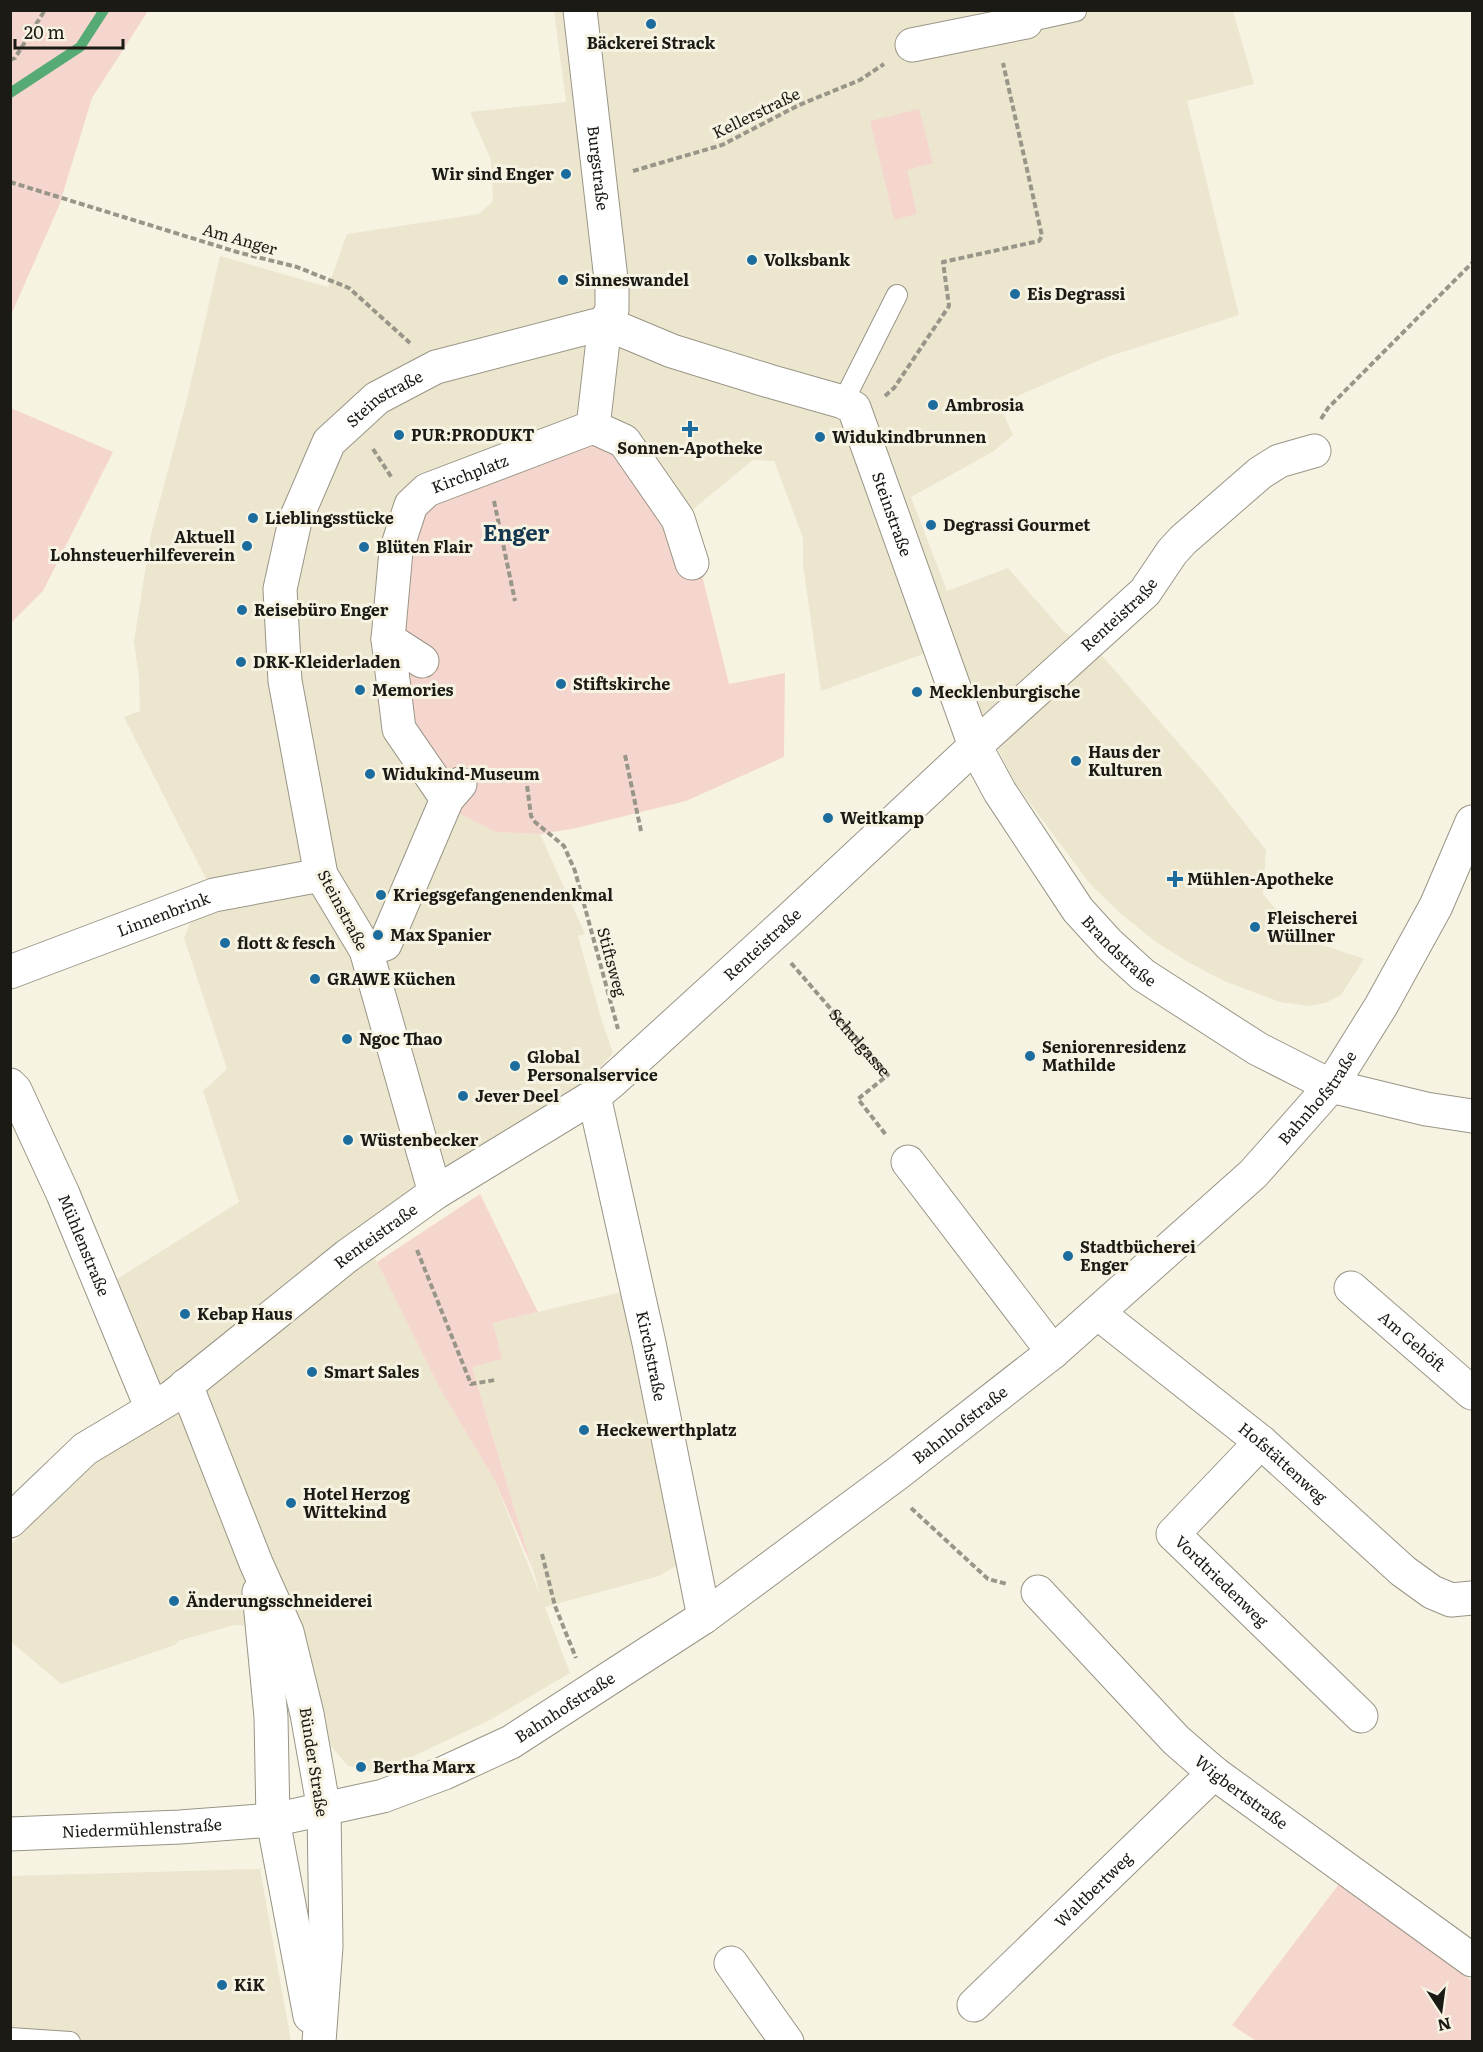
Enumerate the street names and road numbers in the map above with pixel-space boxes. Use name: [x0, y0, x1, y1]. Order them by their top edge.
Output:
street label: Kellerstraße: [708, 81, 803, 144]
street label: Burgstraße: [582, 124, 616, 212]
street label: Am Anger: [200, 216, 281, 260]
street label: Steinstraße: [340, 363, 426, 432]
street label: Kirchplatz: [428, 447, 512, 498]
street label: Steinstraße: [867, 468, 919, 560]
street label: Renteistraße: [1075, 573, 1162, 656]
street label: Steinstraße: [313, 865, 375, 954]
street label: Linnenbrink: [113, 885, 213, 942]
street label: Renteistraße: [717, 902, 806, 985]
street label: Brandstraße: [1077, 909, 1162, 992]
street label: Stiftsweg: [592, 924, 634, 999]
street label: Schulgasse: [824, 1002, 897, 1081]
street label: Bahnhofstraße: [1272, 1045, 1361, 1149]
street label: Mühlenstraße: [53, 1190, 117, 1300]
street label: Renteistraße: [328, 1197, 422, 1273]
street label: Am Gehöft: [1374, 1304, 1452, 1376]
street label: Kirchstraße: [631, 1308, 673, 1403]
street label: Bahnhofstraße: [907, 1379, 1012, 1469]
street label: Hofstättenweg: [1234, 1416, 1334, 1508]
street label: Vordtriedenweg: [1170, 1529, 1275, 1632]
street label: Bahnhofstraße: [509, 1665, 619, 1748]
street label: Bünder Straße: [294, 1705, 335, 1818]
street label: Wigbertstraße: [1190, 1749, 1294, 1834]
street label: Niedermühlenstraße: [61, 1811, 223, 1843]
street label: Waltbertweg: [1048, 1846, 1137, 1932]

